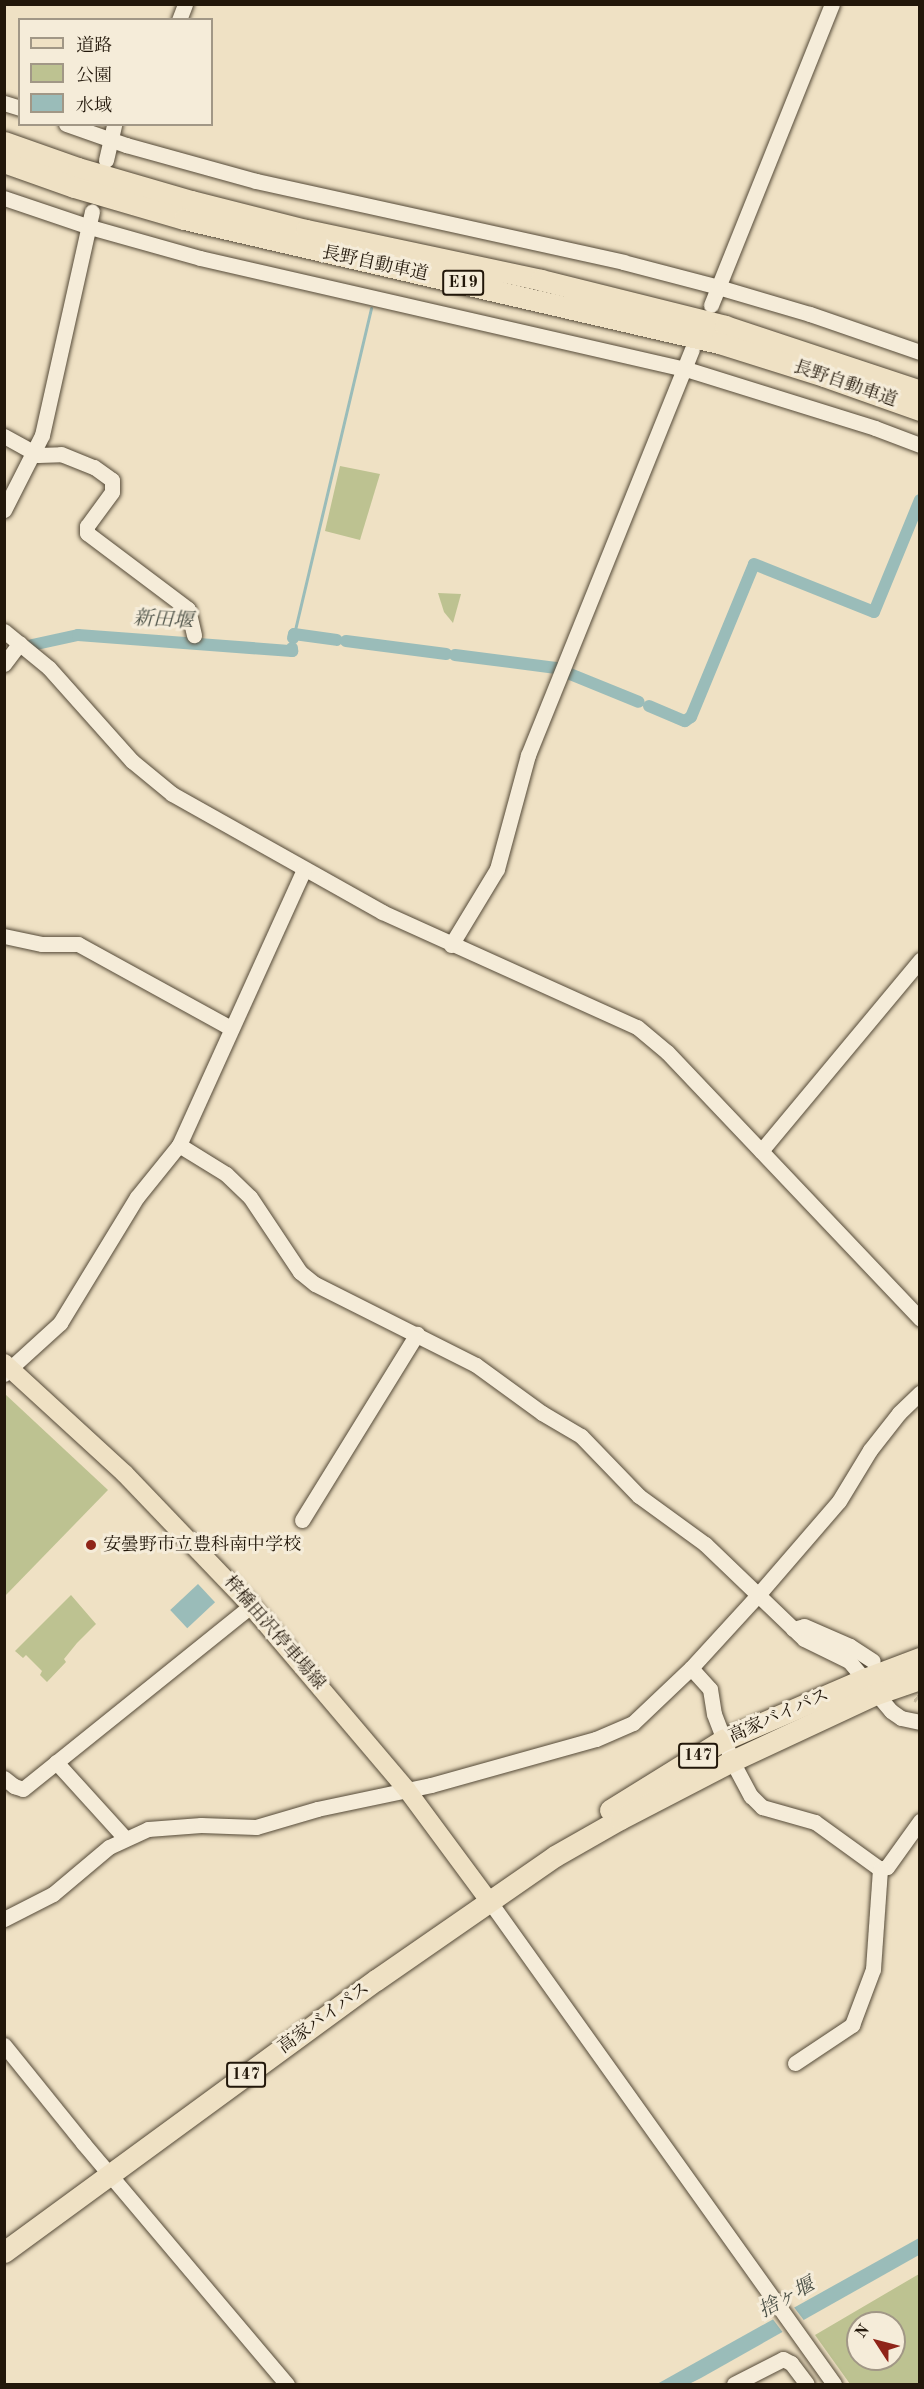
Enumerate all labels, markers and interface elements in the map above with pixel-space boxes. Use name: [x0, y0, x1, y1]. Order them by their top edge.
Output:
legend: [18, 18, 213, 126]
text: 道路: [76, 37, 112, 55]
text: 公園: [76, 67, 112, 85]
text: 水域: [76, 97, 112, 115]
street label: 長野自動車道: [320, 242, 430, 286]
road number: E19: [442, 270, 484, 296]
street label: 長野自動車道: [790, 356, 900, 412]
water label: 新田堰: [132, 607, 194, 635]
place label: 安曇野市立豊科南中学校: [103, 1534, 301, 1556]
marker: 安曇野市立豊科南中学校: [84, 1538, 98, 1552]
street label: 梓橋田沢停車場線: [219, 1572, 329, 1694]
street label: 高家バイパス: [725, 1684, 833, 1748]
road number: 147: [677, 1743, 719, 1769]
street label: 高家バイパス: [274, 1978, 374, 2058]
road number: 147: [225, 2062, 267, 2088]
water label: 捨ヶ堰: [755, 2274, 819, 2324]
north arrow: [846, 2311, 906, 2371]
text: N: [853, 2322, 873, 2341]

